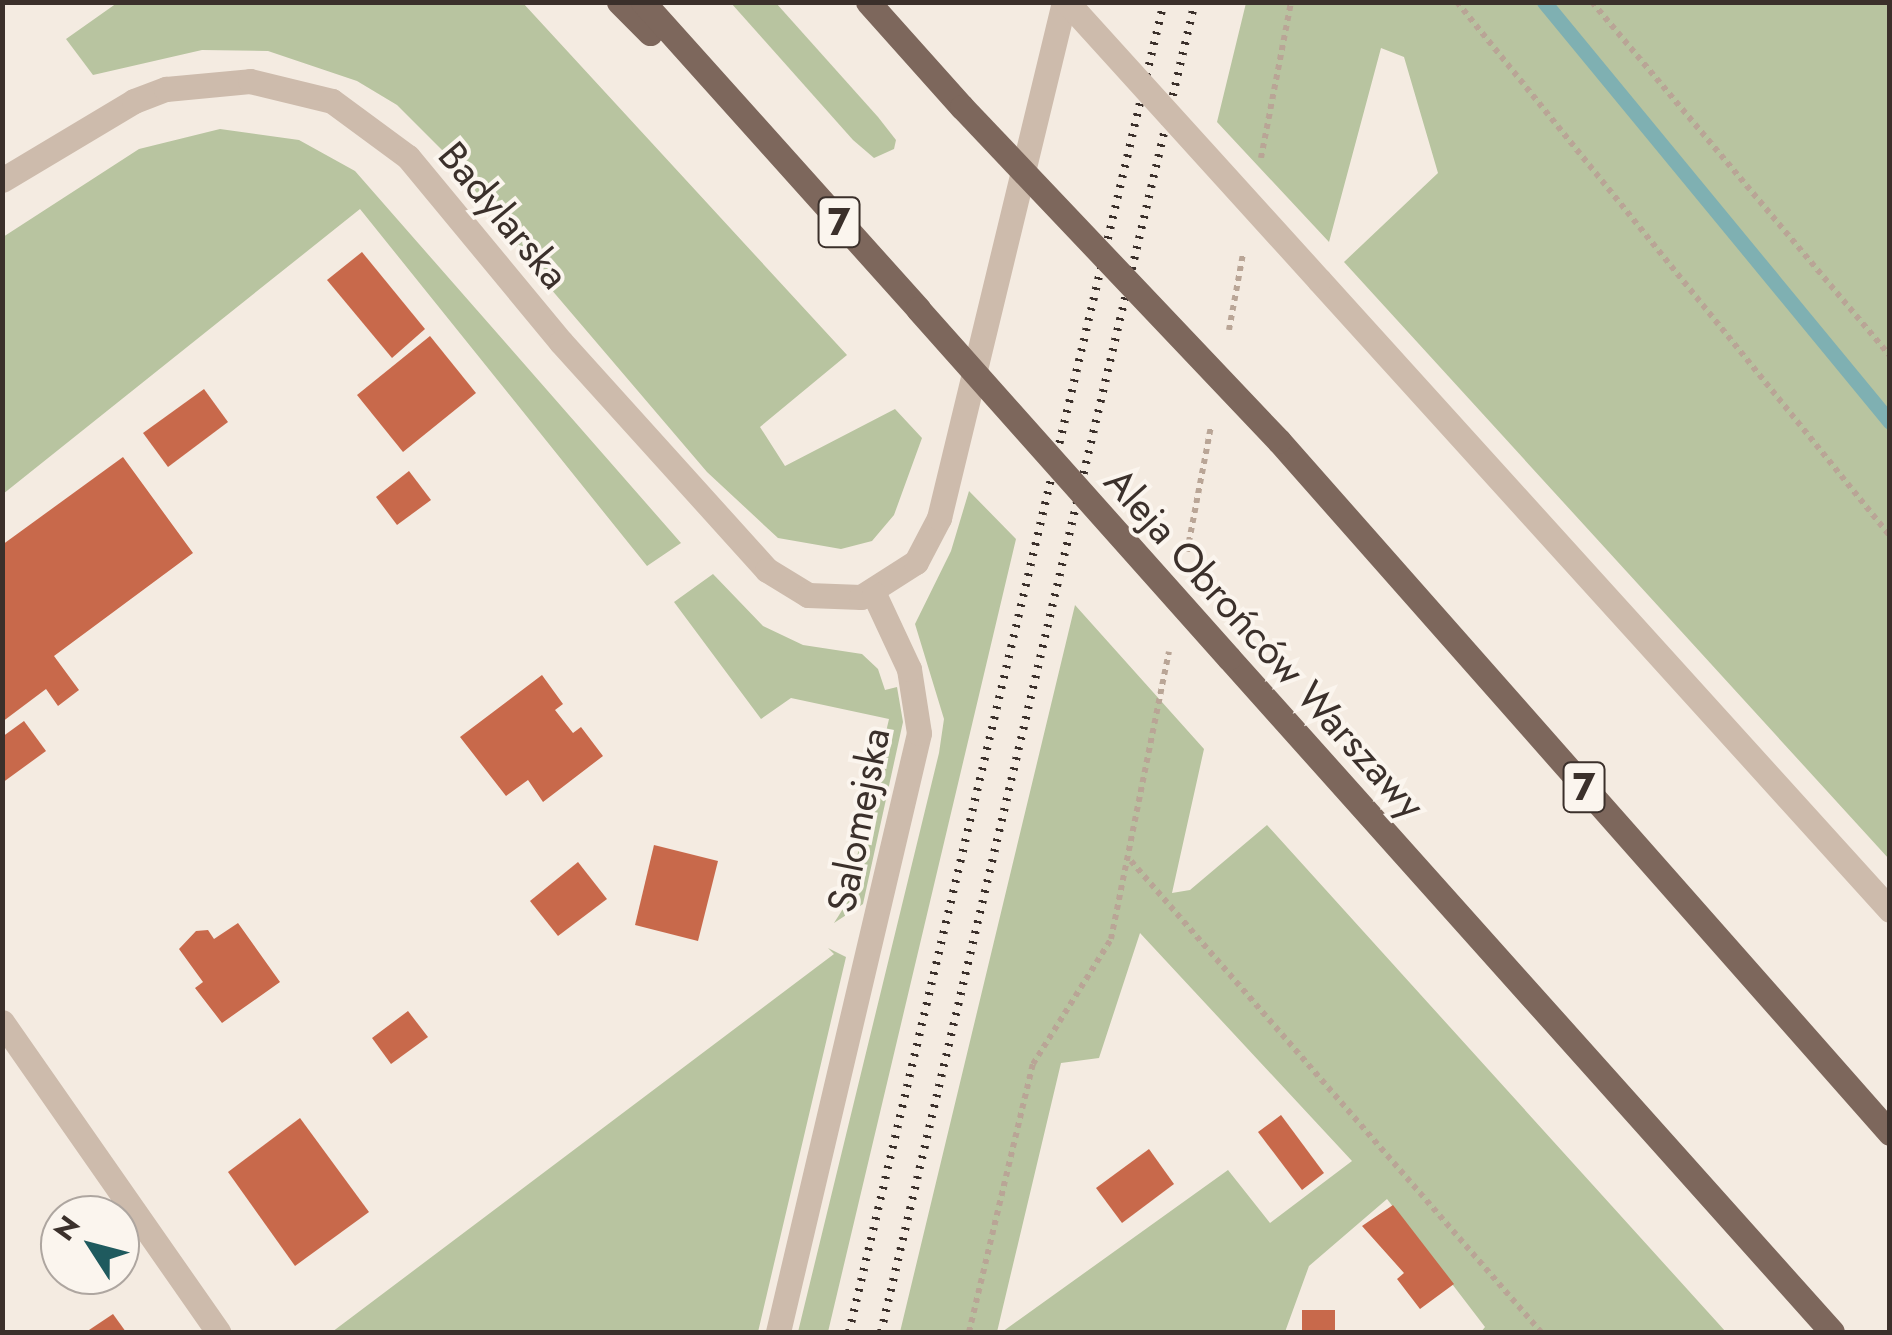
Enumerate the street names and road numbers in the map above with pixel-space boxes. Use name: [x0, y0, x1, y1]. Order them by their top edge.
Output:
street label: Badylarska: [429, 132, 579, 298]
road number: 7: [816, 189, 862, 255]
street label: Aleja Obrońców Warszawy: [1095, 458, 1435, 828]
street label: Salomejska: [817, 724, 899, 916]
road number: 7: [1562, 754, 1606, 820]

